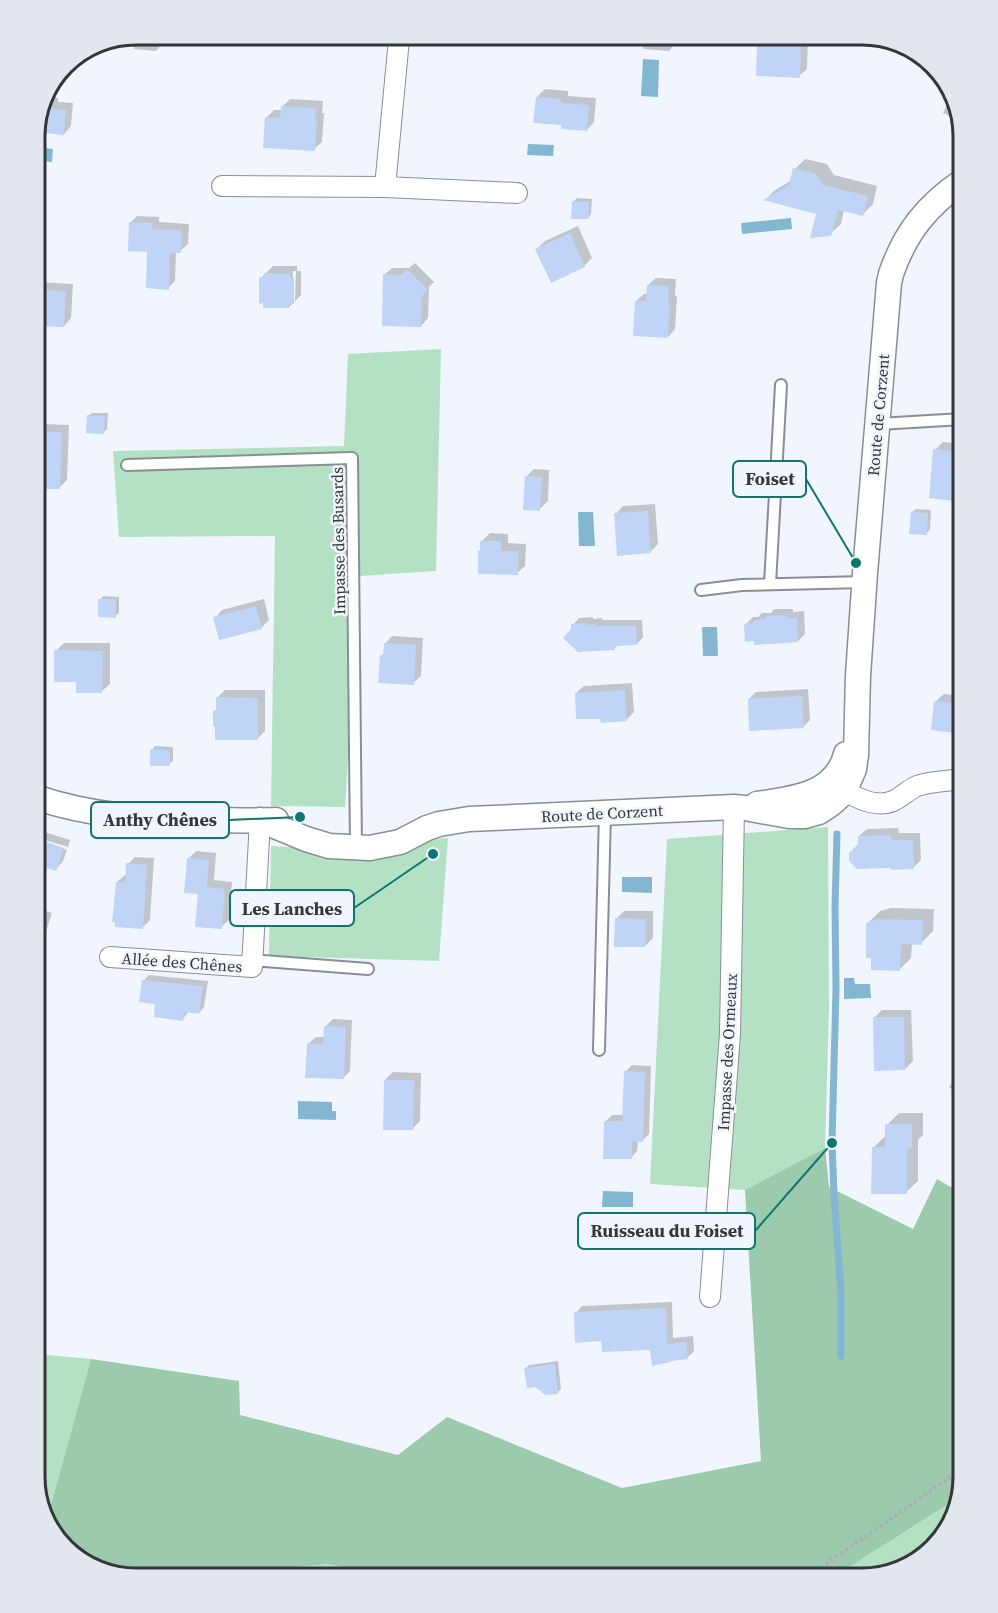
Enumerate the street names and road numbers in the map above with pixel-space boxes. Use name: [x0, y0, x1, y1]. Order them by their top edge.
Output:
street label: Route de Corzent: [862, 352, 894, 477]
street label: Impasse des Busards: [326, 467, 350, 615]
street label: Route de Corzent: [540, 799, 664, 827]
street label: Allée des Chênes: [121, 947, 243, 977]
street label: Impasse des Ormeaux: [712, 972, 742, 1131]

